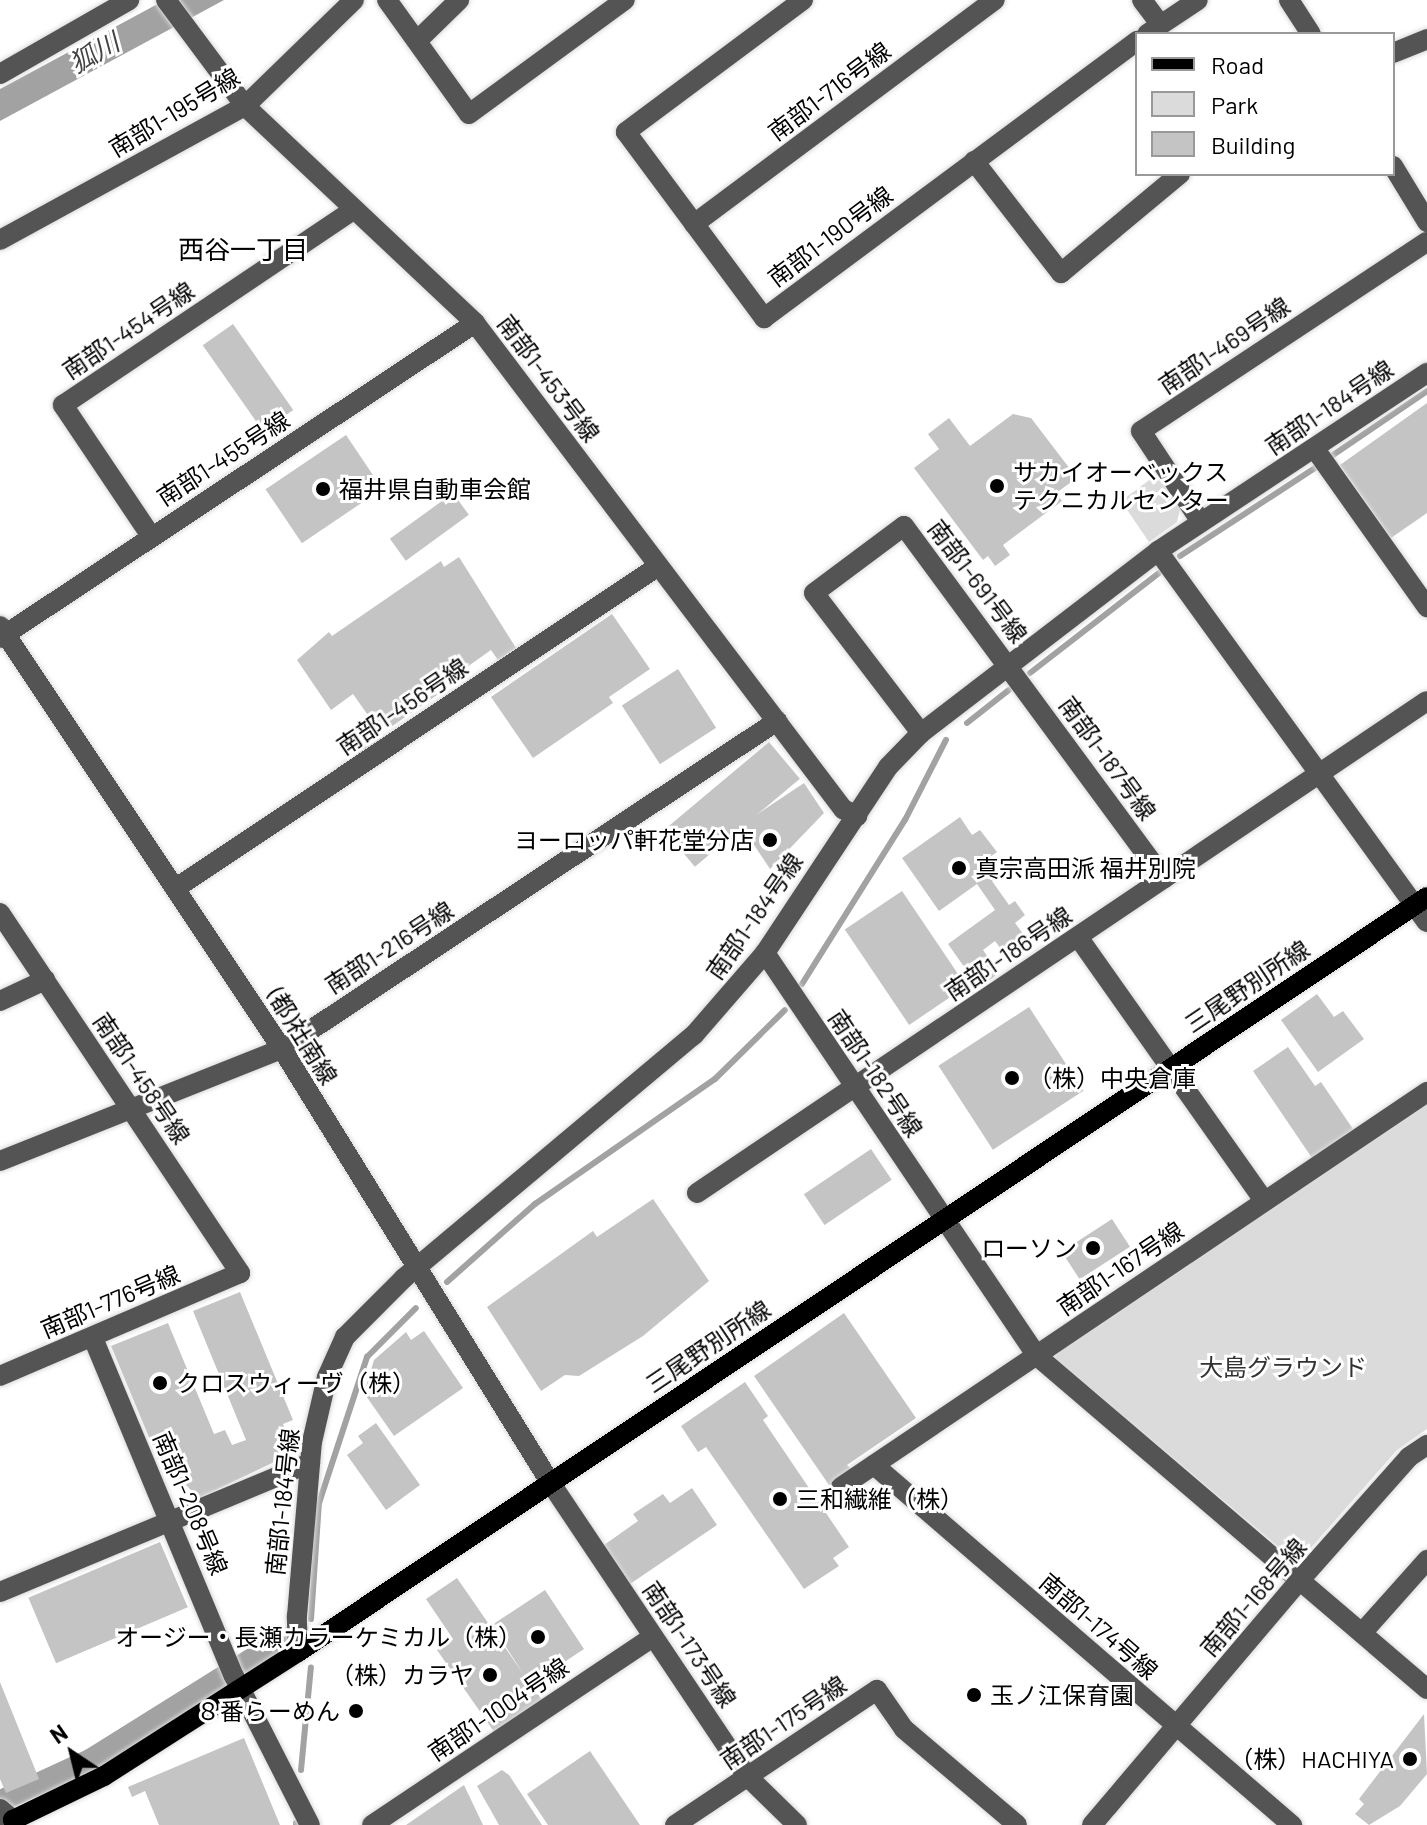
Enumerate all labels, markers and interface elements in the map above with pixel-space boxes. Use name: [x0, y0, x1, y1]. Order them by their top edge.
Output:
water label: 狐川: [64, 26, 124, 78]
legend: [1135, 32, 1395, 176]
street label: 南部1-716号線: [762, 36, 896, 146]
text: Road: [1211, 50, 1264, 79]
street label: 南部1-195号線: [104, 62, 244, 162]
text: Park: [1211, 90, 1258, 119]
text: Building: [1211, 130, 1295, 159]
street label: 南部1-190号線: [762, 180, 898, 292]
district label: 西谷一丁目: [178, 233, 308, 265]
street label: 南部1-454号線: [57, 275, 199, 385]
street label: 南部1-469号線: [1153, 291, 1295, 399]
street label: 南部1-453号線: [492, 309, 606, 447]
street label: 南部1-184号線: [1260, 354, 1398, 460]
street label: 南部1-455号線: [152, 405, 294, 511]
place label: サカイオーベックス テクニカルセンター: [1013, 458, 1229, 514]
place label: 福井県自動車会館: [339, 475, 531, 503]
marker: サカイオーベックス テクニカルセンター: [988, 477, 1006, 495]
marker: 福井県自動車会館: [314, 480, 332, 498]
street label: 南部1-691号線: [922, 514, 1034, 648]
street label: 南部1-456号線: [331, 652, 473, 760]
street label: 南部1-187号線: [1053, 690, 1163, 826]
place label: ヨーロッパ軒花堂分店: [514, 826, 754, 854]
marker: ヨーロッパ軒花堂分店: [761, 831, 779, 849]
street label: 南部1-184号線: [700, 847, 808, 985]
place label: 真宗高田派 福井別院: [975, 854, 1196, 882]
marker: 真宗高田派 福井別院: [950, 859, 968, 877]
street label: 南部1-216号線: [319, 895, 459, 999]
street label: 南部1-186号線: [939, 900, 1077, 1006]
street label: 三尾野別所線: [1179, 934, 1315, 1038]
street label: (都)社南線: [262, 982, 344, 1090]
street label: 南部1-182号線: [823, 1004, 929, 1142]
street label: 南部1-458号線: [88, 1007, 196, 1149]
place label: （株）中央倉庫: [1028, 1064, 1196, 1092]
marker: （株）中央倉庫: [1003, 1069, 1021, 1087]
street label: 南部1-167号線: [1051, 1215, 1189, 1321]
place label: ローソン: [981, 1234, 1077, 1262]
marker: ローソン: [1084, 1239, 1102, 1257]
street label: 南部1-776号線: [36, 1259, 184, 1343]
street label: 三尾野別所線: [640, 1294, 776, 1398]
park label: 大島グラウンド: [1199, 1353, 1367, 1381]
place label: クロスウィーヴ（株）: [176, 1369, 416, 1397]
marker: クロスウィーヴ（株）: [151, 1374, 169, 1392]
street label: 南部1-208号線: [148, 1427, 234, 1579]
street label: 南部1-184号線: [260, 1427, 304, 1577]
place label: 三和繊維（株）: [796, 1485, 964, 1513]
marker: 三和繊維（株）: [771, 1490, 789, 1508]
street label: 南部1-168号線: [1194, 1532, 1312, 1662]
street label: 南部1-174号線: [1034, 1567, 1164, 1685]
street label: 南部1-173号線: [637, 1575, 743, 1713]
place label: オージー・長瀬カラーケミカル（株）: [114, 1623, 522, 1651]
marker: オージー・長瀬カラーケミカル（株）: [529, 1628, 547, 1646]
street label: 南部1-1004号線: [423, 1652, 573, 1766]
place label: （株）カラヤ: [330, 1661, 474, 1689]
marker: （株）カラヤ: [481, 1666, 499, 1684]
street label: 南部1-175号線: [714, 1669, 852, 1775]
place label: 玉ノ江保育園: [990, 1681, 1134, 1709]
marker: 玉ノ江保育園: [965, 1686, 983, 1704]
place label: ８番らーめん: [196, 1697, 340, 1725]
marker: ８番らーめん: [347, 1702, 365, 1720]
north arrow: [32, 1713, 112, 1793]
text: N: [45, 1718, 72, 1748]
place label: （株）HACHIYA: [1229, 1745, 1394, 1773]
marker: （株）HACHIYA: [1401, 1750, 1419, 1768]

